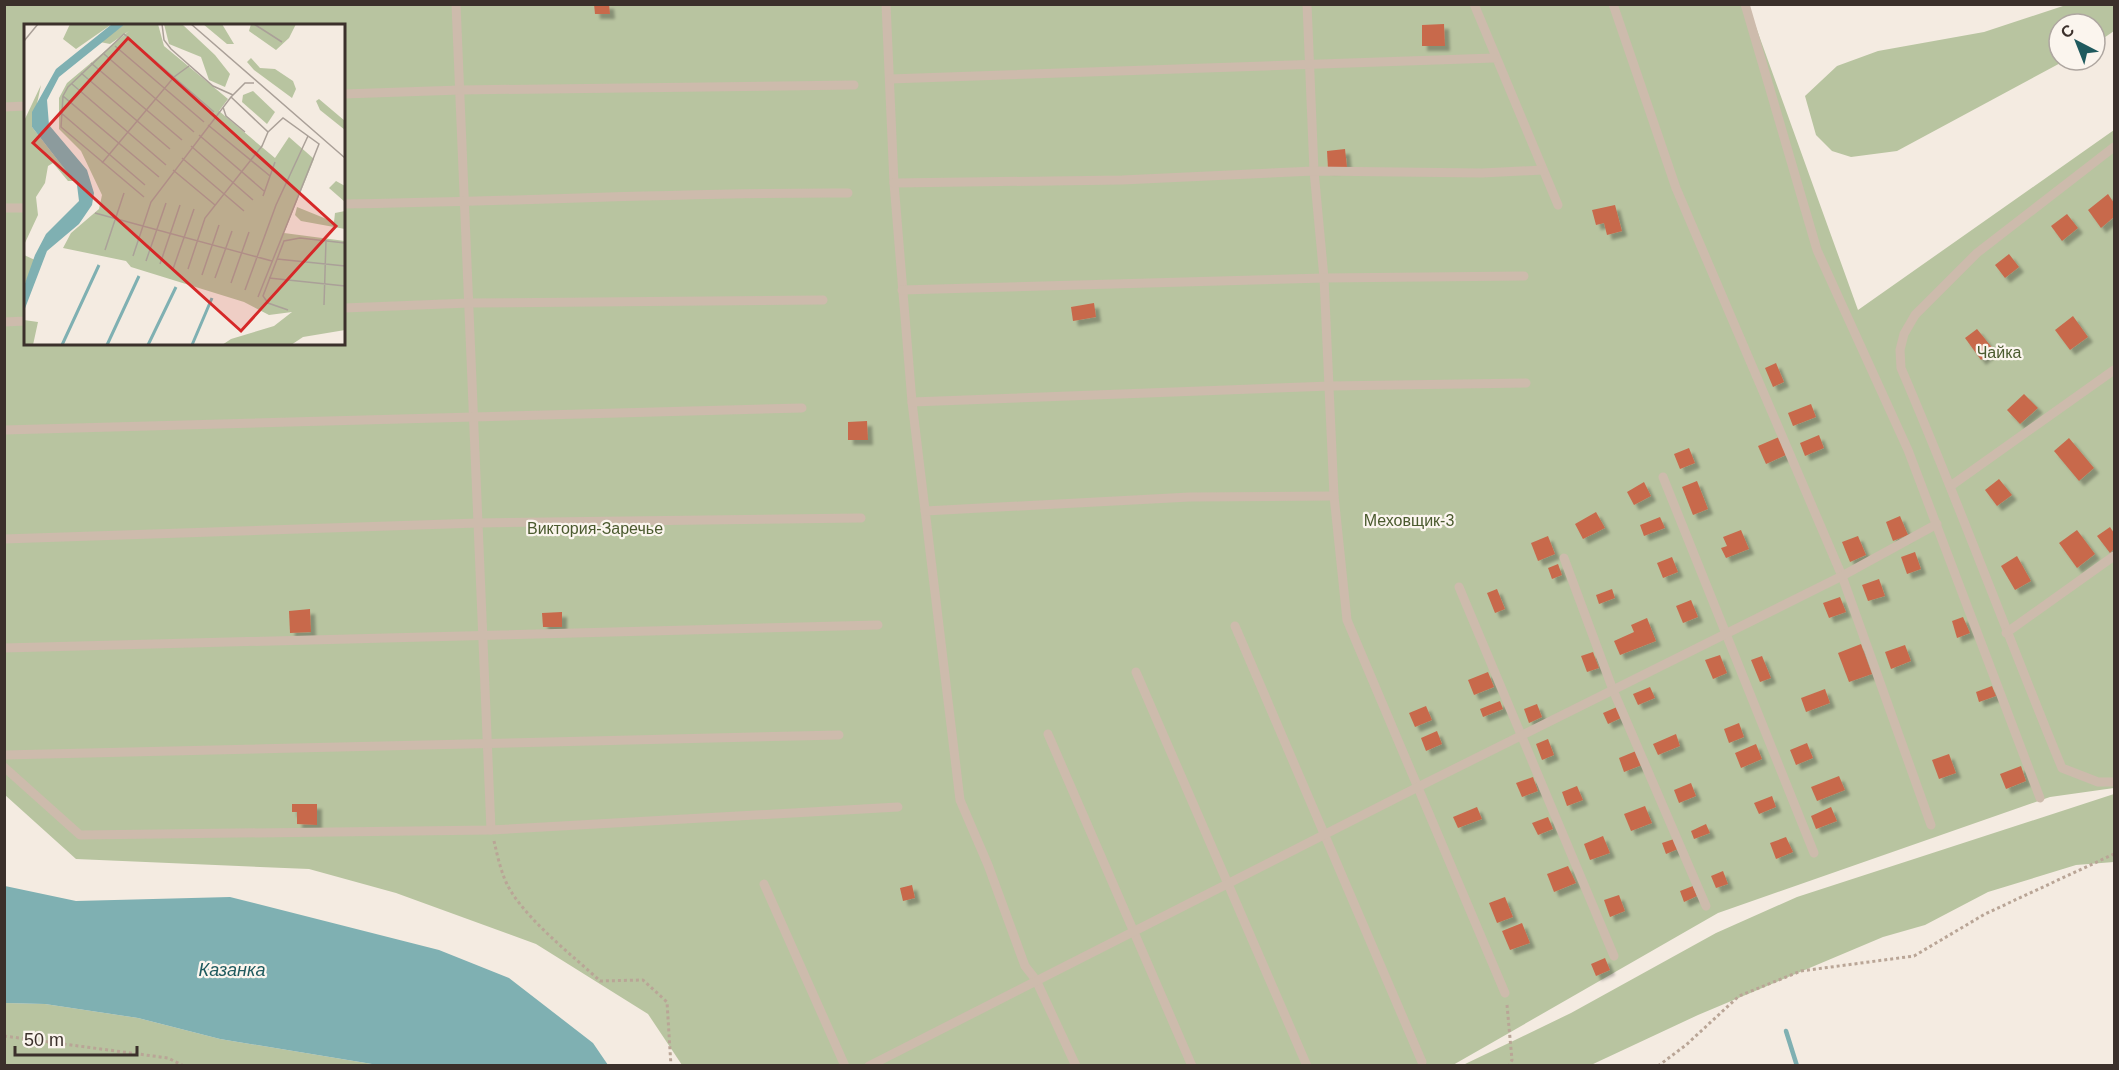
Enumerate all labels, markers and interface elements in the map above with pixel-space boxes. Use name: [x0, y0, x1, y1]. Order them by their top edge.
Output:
north arrow: [2047, 12, 2107, 72]
text: С: [2057, 21, 2078, 41]
inset map: [24, 24, 345, 345]
park label: Чайка: [1977, 344, 2021, 361]
park label: Меховщик-3: [1364, 512, 1454, 529]
park label: Виктория-Заречье: [527, 520, 663, 537]
water label: Казанка: [199, 960, 265, 980]
scale bar: [15, 1019, 136, 1057]
text: 50 m: [24, 1030, 64, 1050]

